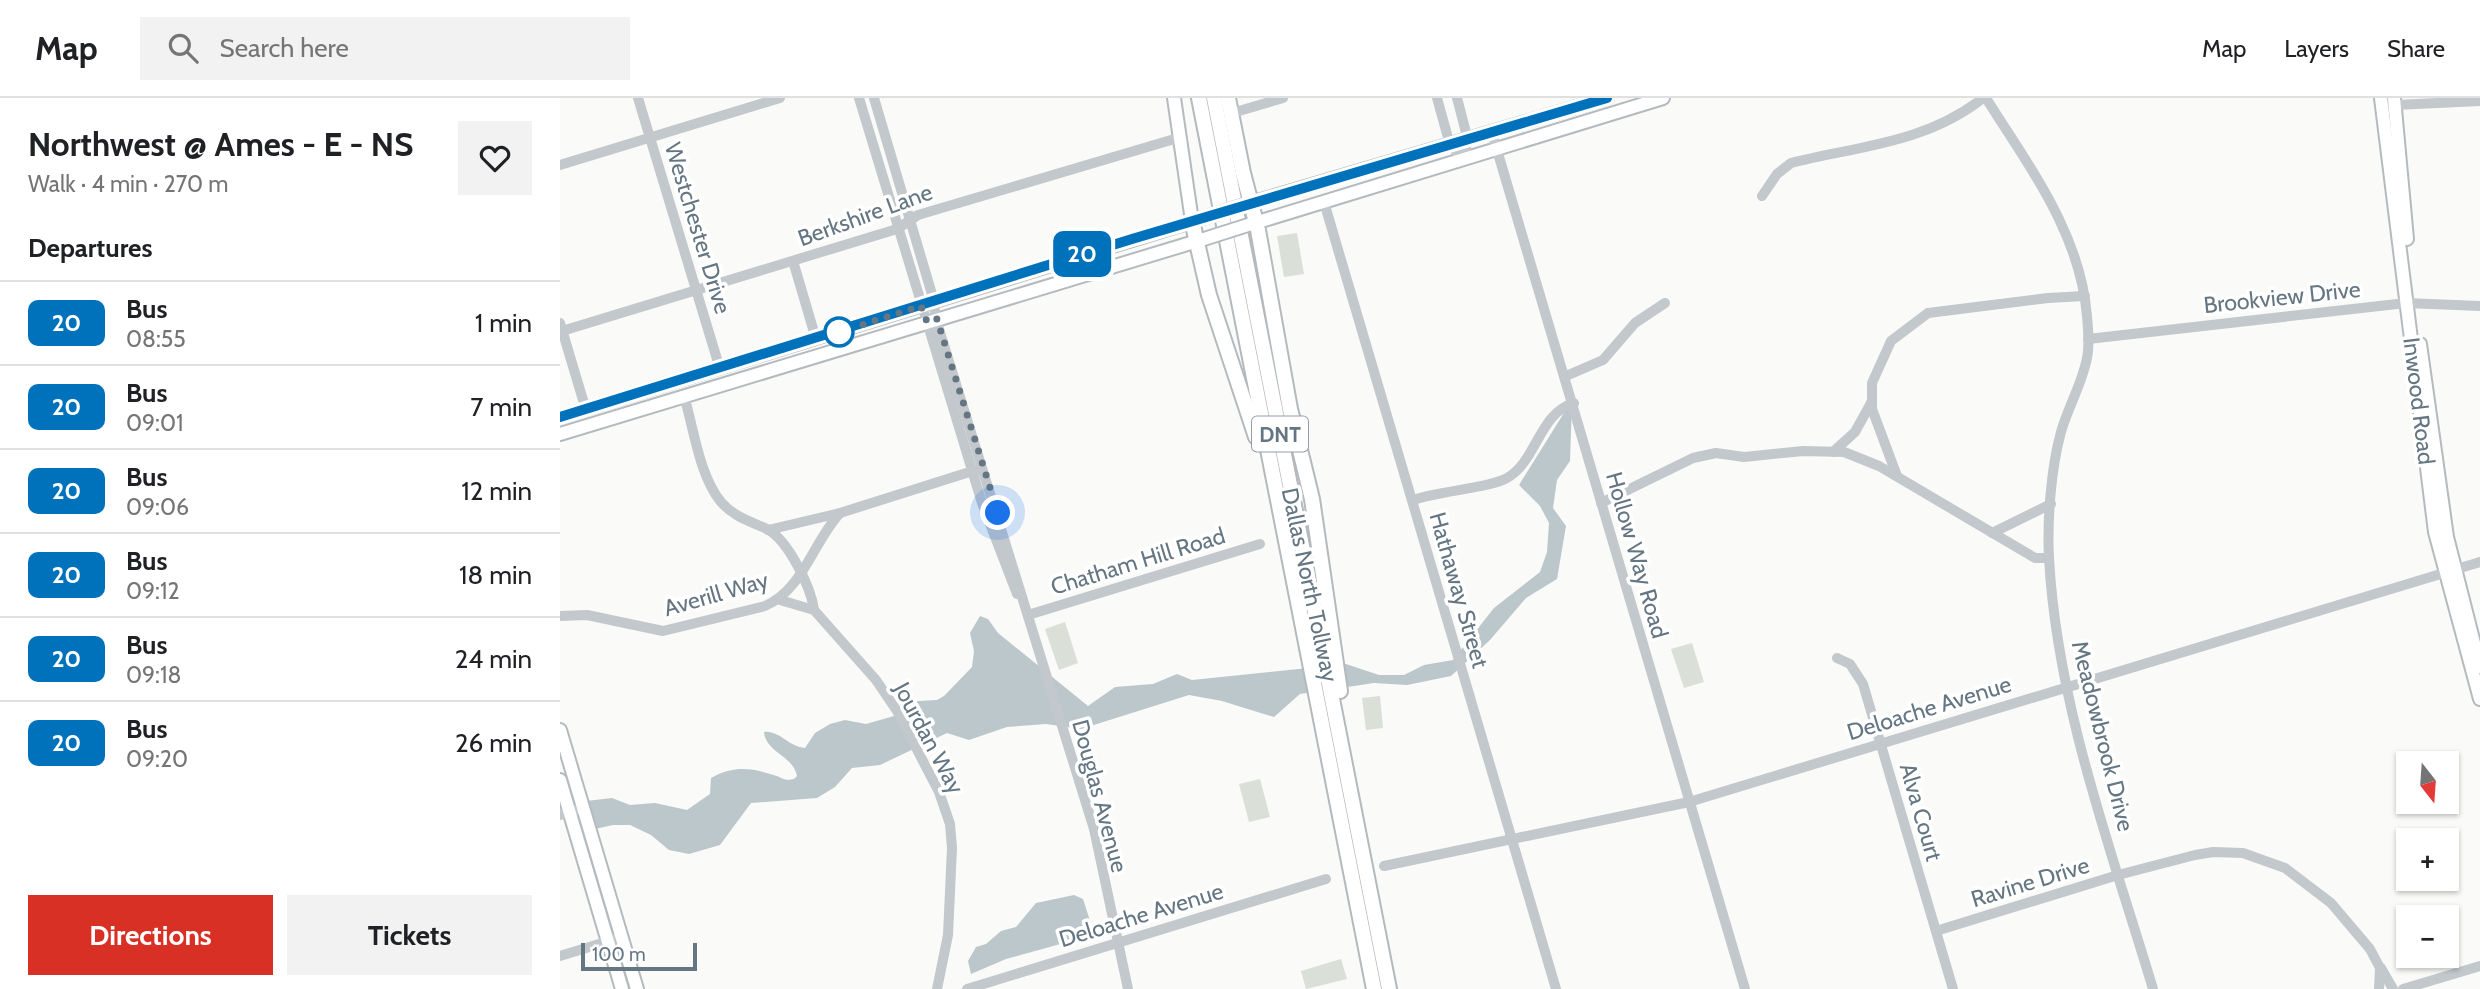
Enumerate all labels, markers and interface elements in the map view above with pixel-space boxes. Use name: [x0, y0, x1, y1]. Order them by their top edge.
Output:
search box: [140, 17, 630, 80]
text: Map: [35, 28, 98, 68]
icon: search: [164, 29, 202, 67]
text: Search here: [220, 32, 349, 64]
text: Map: [2202, 34, 2246, 63]
text: Layers: [2284, 34, 2349, 63]
text: Share: [2387, 34, 2445, 63]
button: heart: [458, 121, 532, 195]
text: Northwest @ Ames - E - NS: [28, 124, 413, 164]
street label: Westchester Drive: [659, 139, 737, 317]
text: Walk · 4 min · 270 m: [28, 170, 228, 198]
street label: Berkshire Lane: [794, 178, 936, 252]
line badge: 20: [1050, 231, 1114, 277]
text: Departures: [28, 232, 152, 264]
text: 20: [1067, 239, 1097, 268]
street label: Brookview Drive: [2202, 275, 2362, 319]
text: Bus: [126, 293, 167, 325]
text: 1 min: [475, 307, 532, 339]
text: 20: [52, 308, 81, 337]
unlabelled marker: [824, 317, 854, 347]
text: 08:55: [126, 325, 186, 353]
street label: Inwood Road: [2397, 336, 2441, 466]
text: Bus: [126, 377, 167, 409]
text: 7 min: [470, 391, 532, 423]
text: 20: [52, 392, 81, 421]
text: 09:01: [126, 409, 183, 437]
road number: DNT: [1252, 416, 1308, 452]
text: Bus: [126, 461, 167, 493]
street label: Hollow Way Road: [1600, 469, 1674, 641]
text: 12 min: [461, 475, 532, 507]
text: 20: [52, 476, 81, 505]
street label: Dallas North Tollway: [1276, 485, 1344, 685]
text: 09:06: [126, 493, 189, 521]
your location: [980, 495, 1015, 530]
street label: Hathaway Street: [1423, 509, 1495, 671]
street label: Chatham Hill Road: [1047, 521, 1229, 601]
text: Bus: [126, 545, 167, 577]
text: 18 min: [459, 559, 532, 591]
text: 20: [52, 560, 81, 589]
street label: Averill Way: [660, 566, 772, 622]
text: 09:12: [126, 577, 179, 605]
text: Bus: [126, 629, 167, 661]
street label: Meadowbrook Drive: [2066, 638, 2140, 834]
text: 24 min: [455, 643, 532, 675]
text: 20: [52, 644, 81, 673]
text: 09:18: [126, 661, 181, 689]
street label: Deloache Avenue: [1844, 670, 2015, 746]
street label: Jourdan Way: [888, 677, 970, 799]
text: Bus: [126, 713, 167, 745]
street label: Douglas Avenue: [1066, 717, 1134, 876]
text: 26 min: [455, 727, 532, 759]
text: 20: [52, 728, 81, 757]
text: 09:20: [126, 745, 188, 773]
north arrow: [2396, 751, 2459, 814]
map controls: [2396, 751, 2459, 968]
street label: Alva Court: [1894, 760, 1948, 864]
button: +: [2396, 828, 2459, 891]
street label: Ravine Drive: [1968, 851, 2093, 913]
street label: Deloache Avenue: [1056, 877, 1227, 953]
button: Directions: [28, 895, 273, 975]
button: Tickets: [287, 895, 532, 975]
button: −: [2396, 905, 2459, 968]
scale bar: [581, 940, 696, 972]
text: 100 m: [592, 943, 646, 966]

